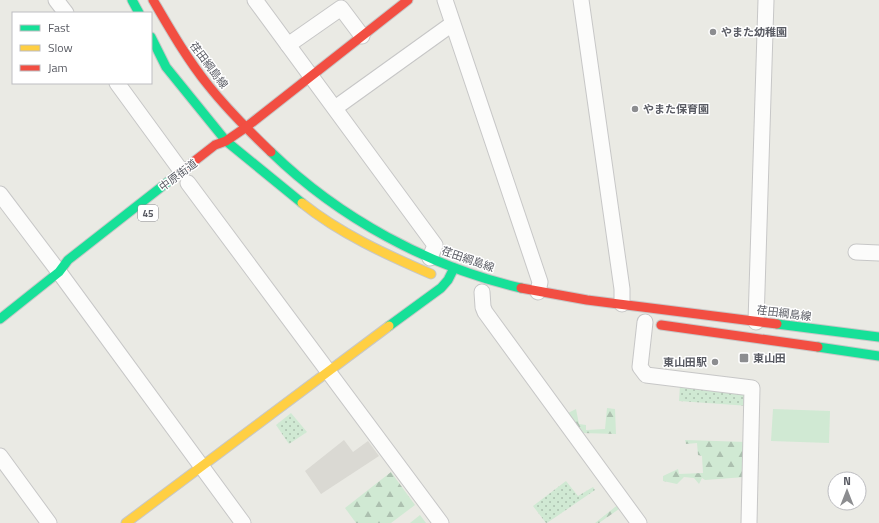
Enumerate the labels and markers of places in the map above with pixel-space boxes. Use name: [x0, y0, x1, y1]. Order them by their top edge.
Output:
place label: やまた幼稚園: [721, 24, 787, 40]
marker: やまた幼稚園: [708, 27, 718, 37]
place label: やまた保育園: [643, 101, 709, 117]
marker: やまた保育園: [630, 104, 640, 114]
place label: 東山田: [753, 350, 786, 366]
marker: 東山田: [738, 352, 750, 364]
place label: 東山田駅: [663, 354, 707, 370]
marker: 東山田駅: [710, 357, 720, 367]

